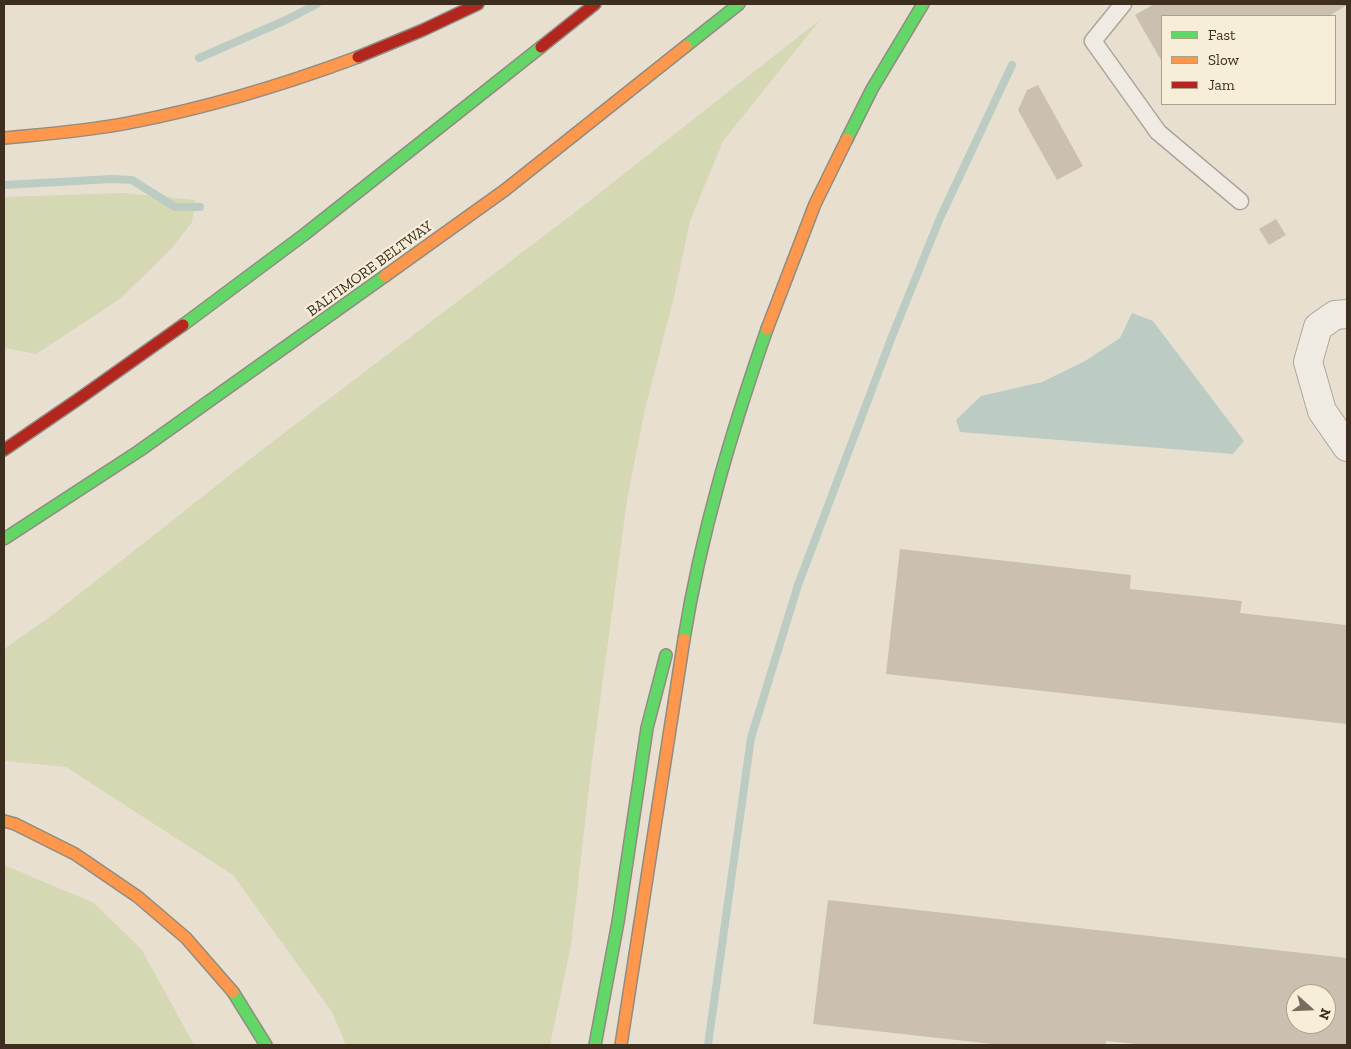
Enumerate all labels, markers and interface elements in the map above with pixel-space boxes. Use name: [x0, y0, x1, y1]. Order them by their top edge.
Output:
legend: [1161, 15, 1336, 105]
text: Fast: [1208, 26, 1236, 44]
text: Slow: [1208, 51, 1239, 69]
text: Jam: [1208, 76, 1235, 94]
street label: BALTIMORE BELTWAY: [304, 217, 436, 321]
north arrow: [1286, 984, 1336, 1034]
text: N: [1315, 1006, 1334, 1022]

